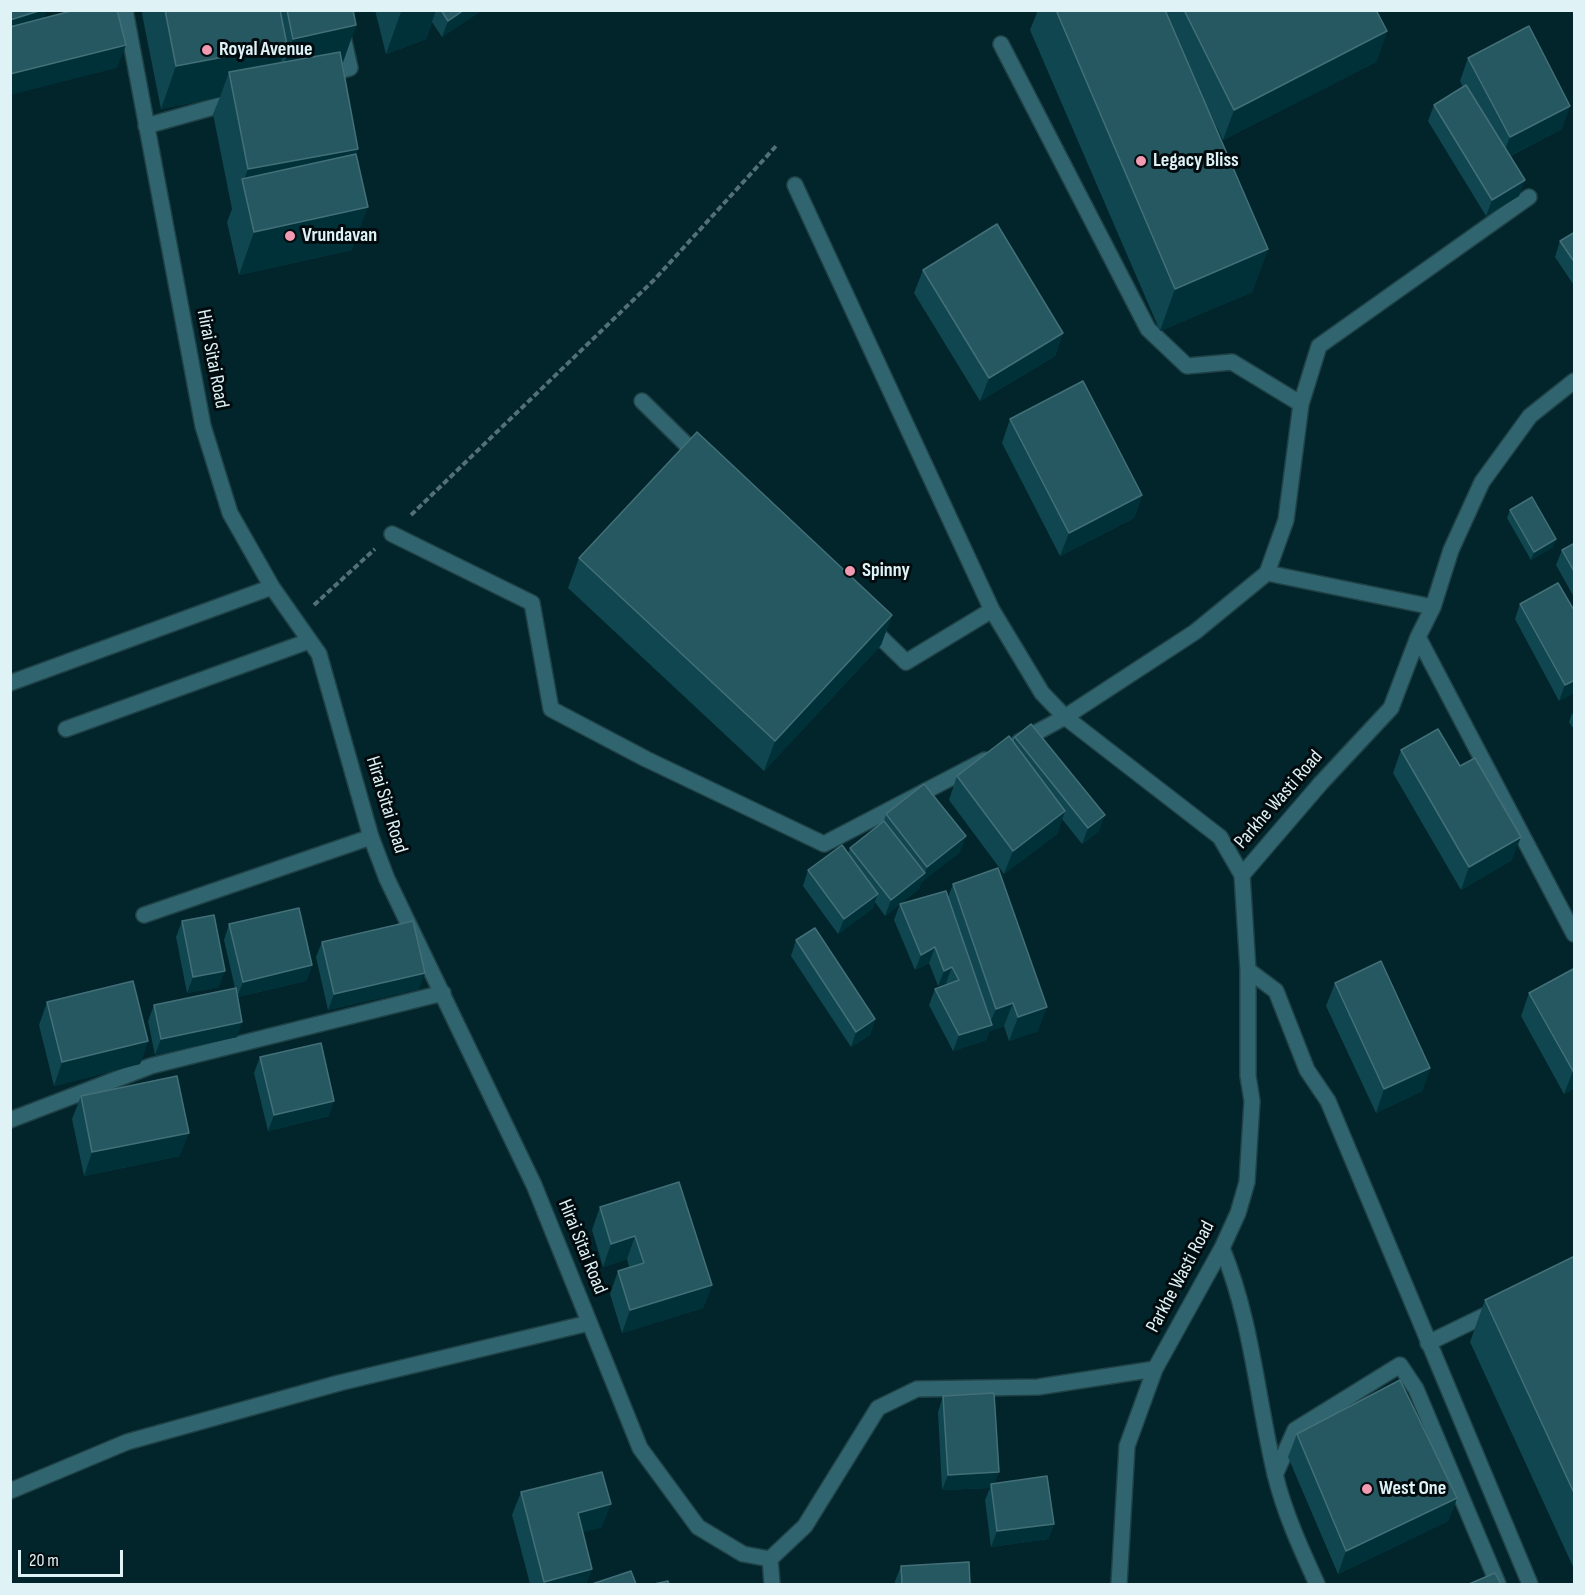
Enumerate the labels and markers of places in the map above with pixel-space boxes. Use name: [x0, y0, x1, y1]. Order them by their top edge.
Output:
place label: Royal Avenue: [219, 38, 313, 62]
marker: Royal Avenue: [200, 43, 214, 57]
place label: Legacy Bliss: [1153, 149, 1239, 173]
marker: Legacy Bliss: [1134, 154, 1148, 168]
place label: Vrundavan: [302, 224, 377, 248]
marker: Vrundavan: [283, 229, 297, 243]
place label: Spinny: [862, 559, 910, 583]
marker: Spinny: [843, 564, 857, 578]
place label: West One: [1379, 1477, 1446, 1501]
marker: West One: [1360, 1482, 1374, 1496]

